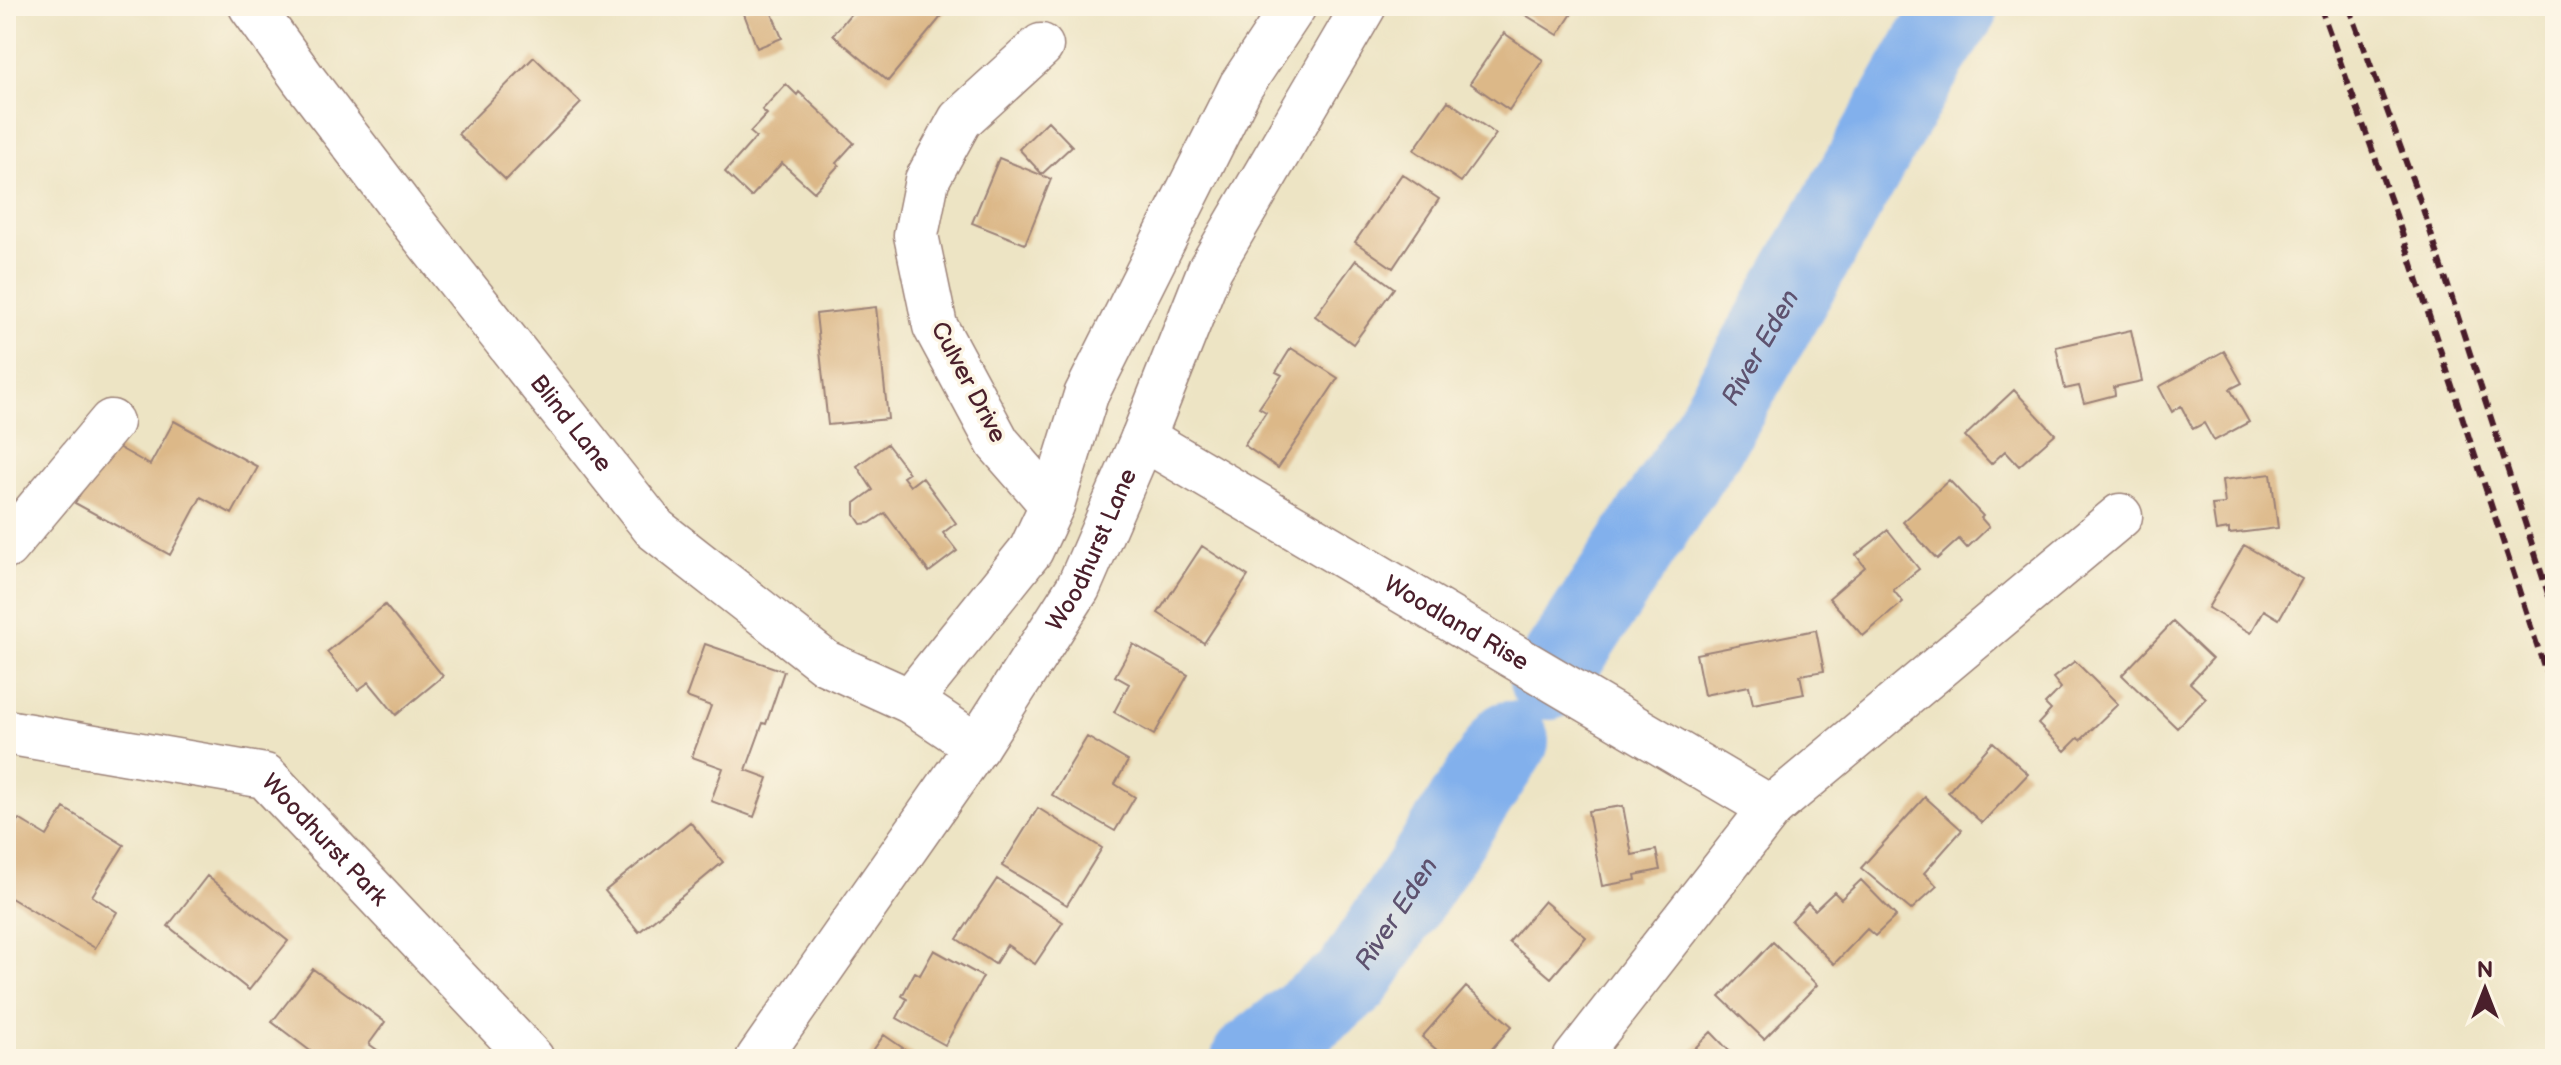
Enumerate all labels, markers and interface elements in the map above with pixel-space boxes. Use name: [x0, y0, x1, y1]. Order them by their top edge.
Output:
water label: River Eden: [1716, 285, 1806, 411]
street label: Culver Drive: [925, 317, 1013, 448]
street label: Blind Lane: [524, 369, 618, 478]
street label: Woodhurst Lane: [1040, 464, 1143, 637]
street label: Woodland Rise: [1379, 569, 1534, 677]
street label: Woodhurst Park: [255, 768, 394, 912]
water label: River Eden: [1349, 852, 1445, 976]
north arrow: [2445, 949, 2525, 1029]
text: N: [2477, 957, 2493, 984]

